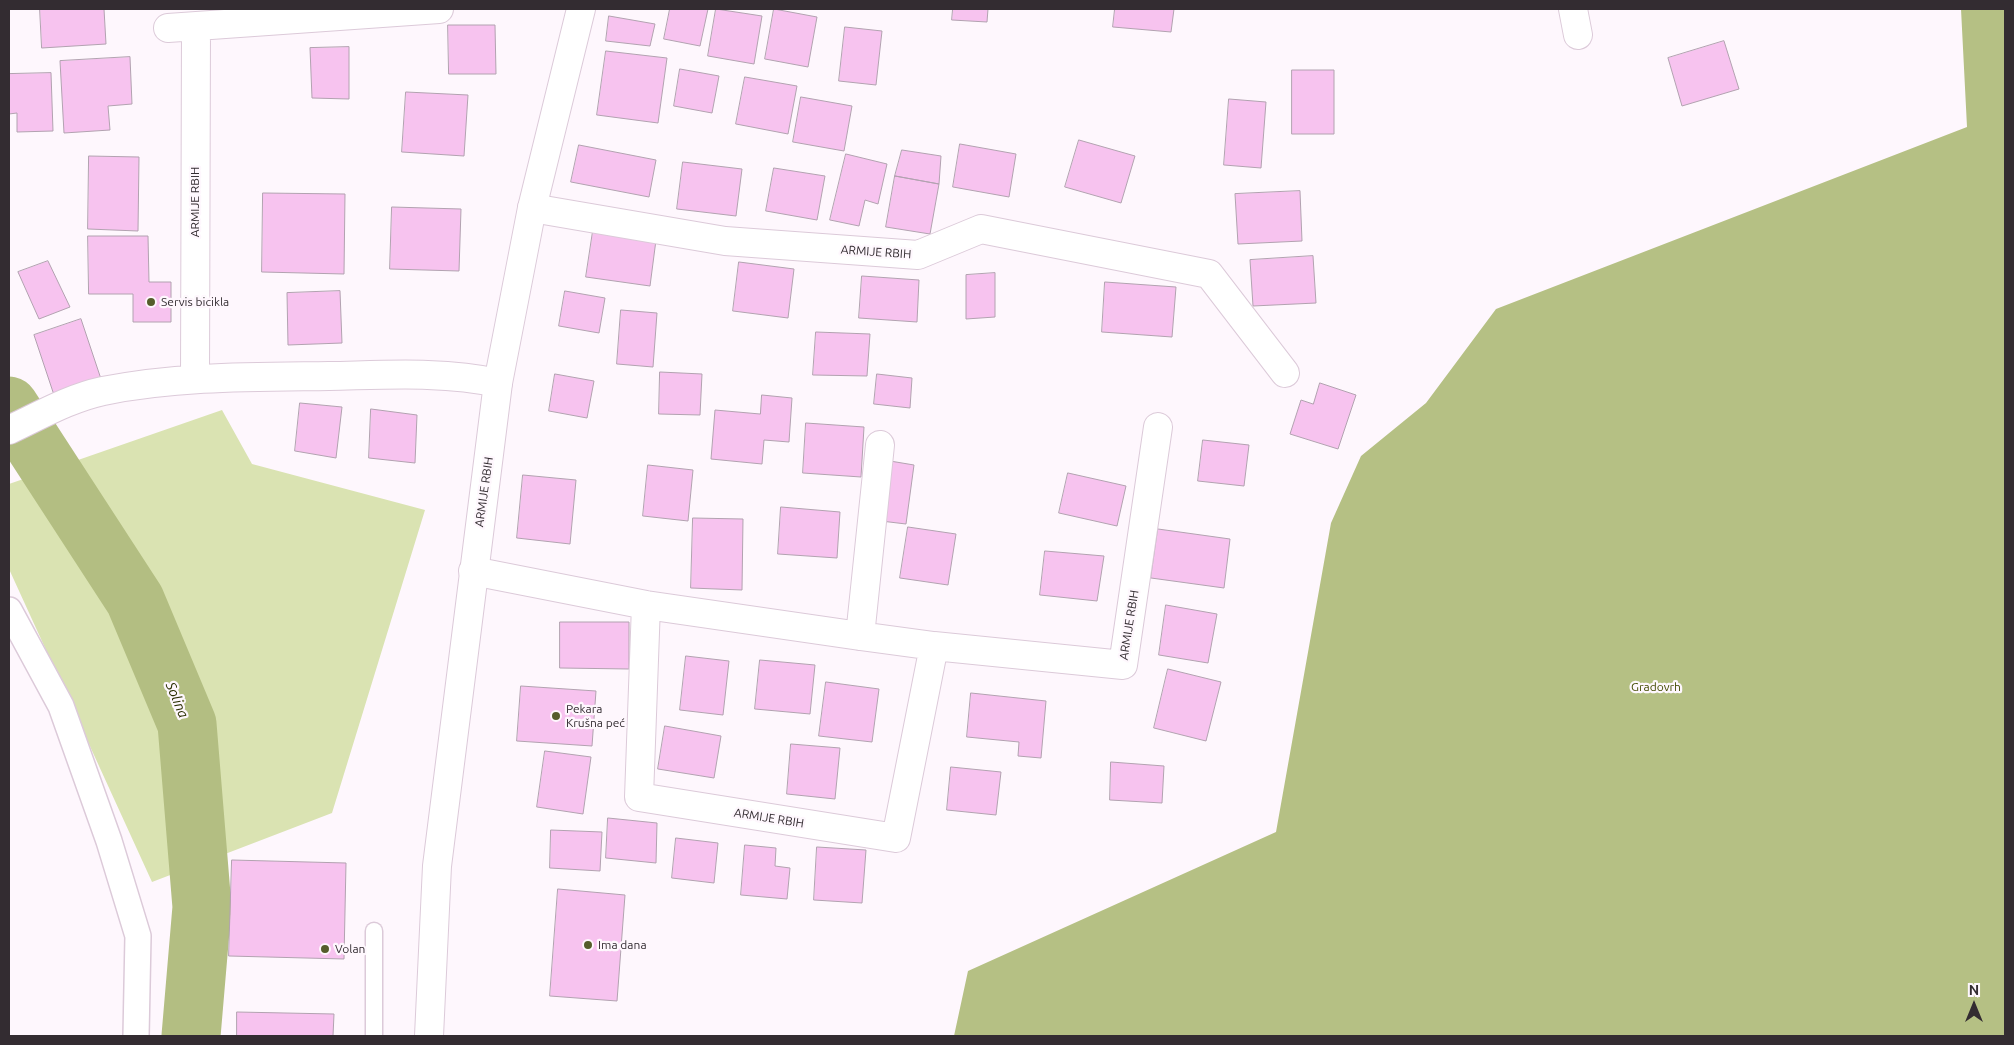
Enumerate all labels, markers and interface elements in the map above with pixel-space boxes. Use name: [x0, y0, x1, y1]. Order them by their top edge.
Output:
street label: ARMIJE RBIH: [188, 167, 202, 237]
street label: ARMIJE RBIH: [840, 242, 912, 262]
place label: Servis bicikla: [161, 295, 229, 309]
marker: Servis bicikla: [145, 296, 157, 308]
street label: ARMIJE RBIH: [472, 456, 496, 528]
street label: ARMIJE RBIH: [1116, 589, 1142, 661]
water label: Solina: [162, 679, 192, 721]
park label: Gradovrh: [1631, 680, 1681, 694]
place label: Pekara Krušna peć: [566, 702, 625, 730]
marker: Pekara Krušna peć: [550, 710, 562, 722]
street label: ARMIJE RBIH: [733, 805, 805, 831]
place label: Ima dana: [598, 938, 647, 952]
marker: Ima dana: [582, 939, 594, 951]
place label: Volan: [335, 942, 365, 956]
marker: Volan: [319, 943, 331, 955]
north arrow: [1949, 980, 1999, 1030]
text: N: [1969, 982, 1979, 998]

